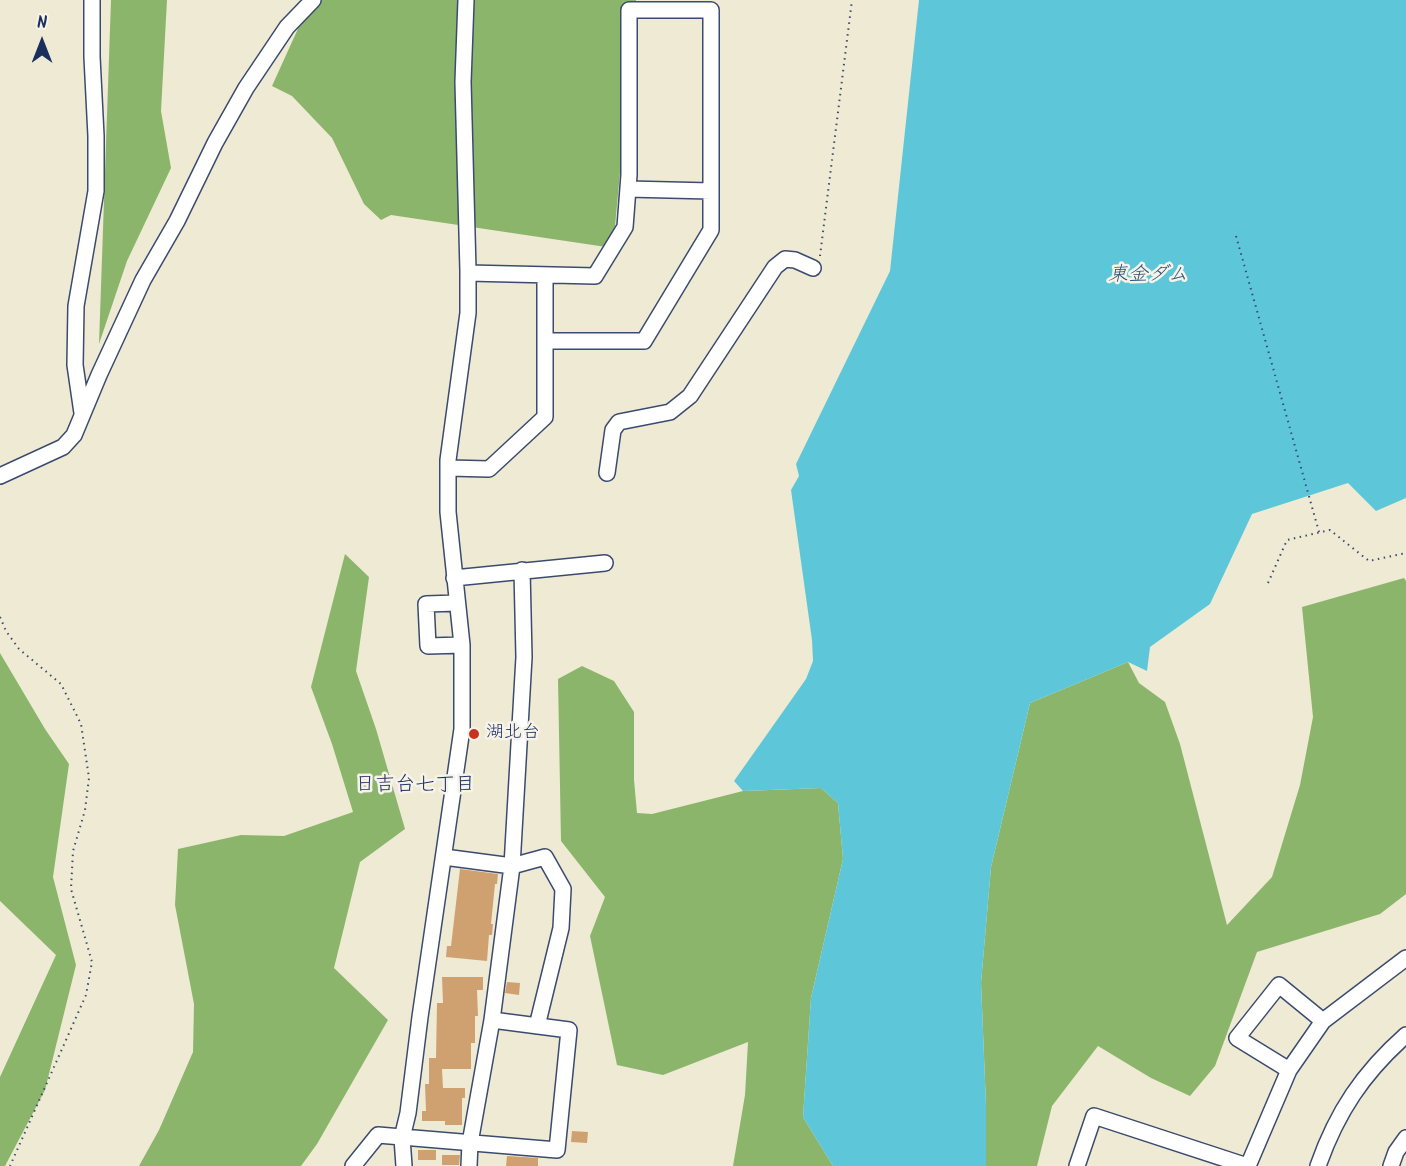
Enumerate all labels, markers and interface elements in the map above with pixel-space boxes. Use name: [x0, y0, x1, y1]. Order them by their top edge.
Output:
text: N: [37, 11, 47, 36]
north arrow: [12, 12, 72, 72]
water label: 東金ダム: [1108, 265, 1188, 289]
place label: 湖北台: [486, 723, 540, 745]
marker: 湖北台: [467, 727, 481, 741]
district label: 日吉台七丁目: [355, 775, 475, 799]

